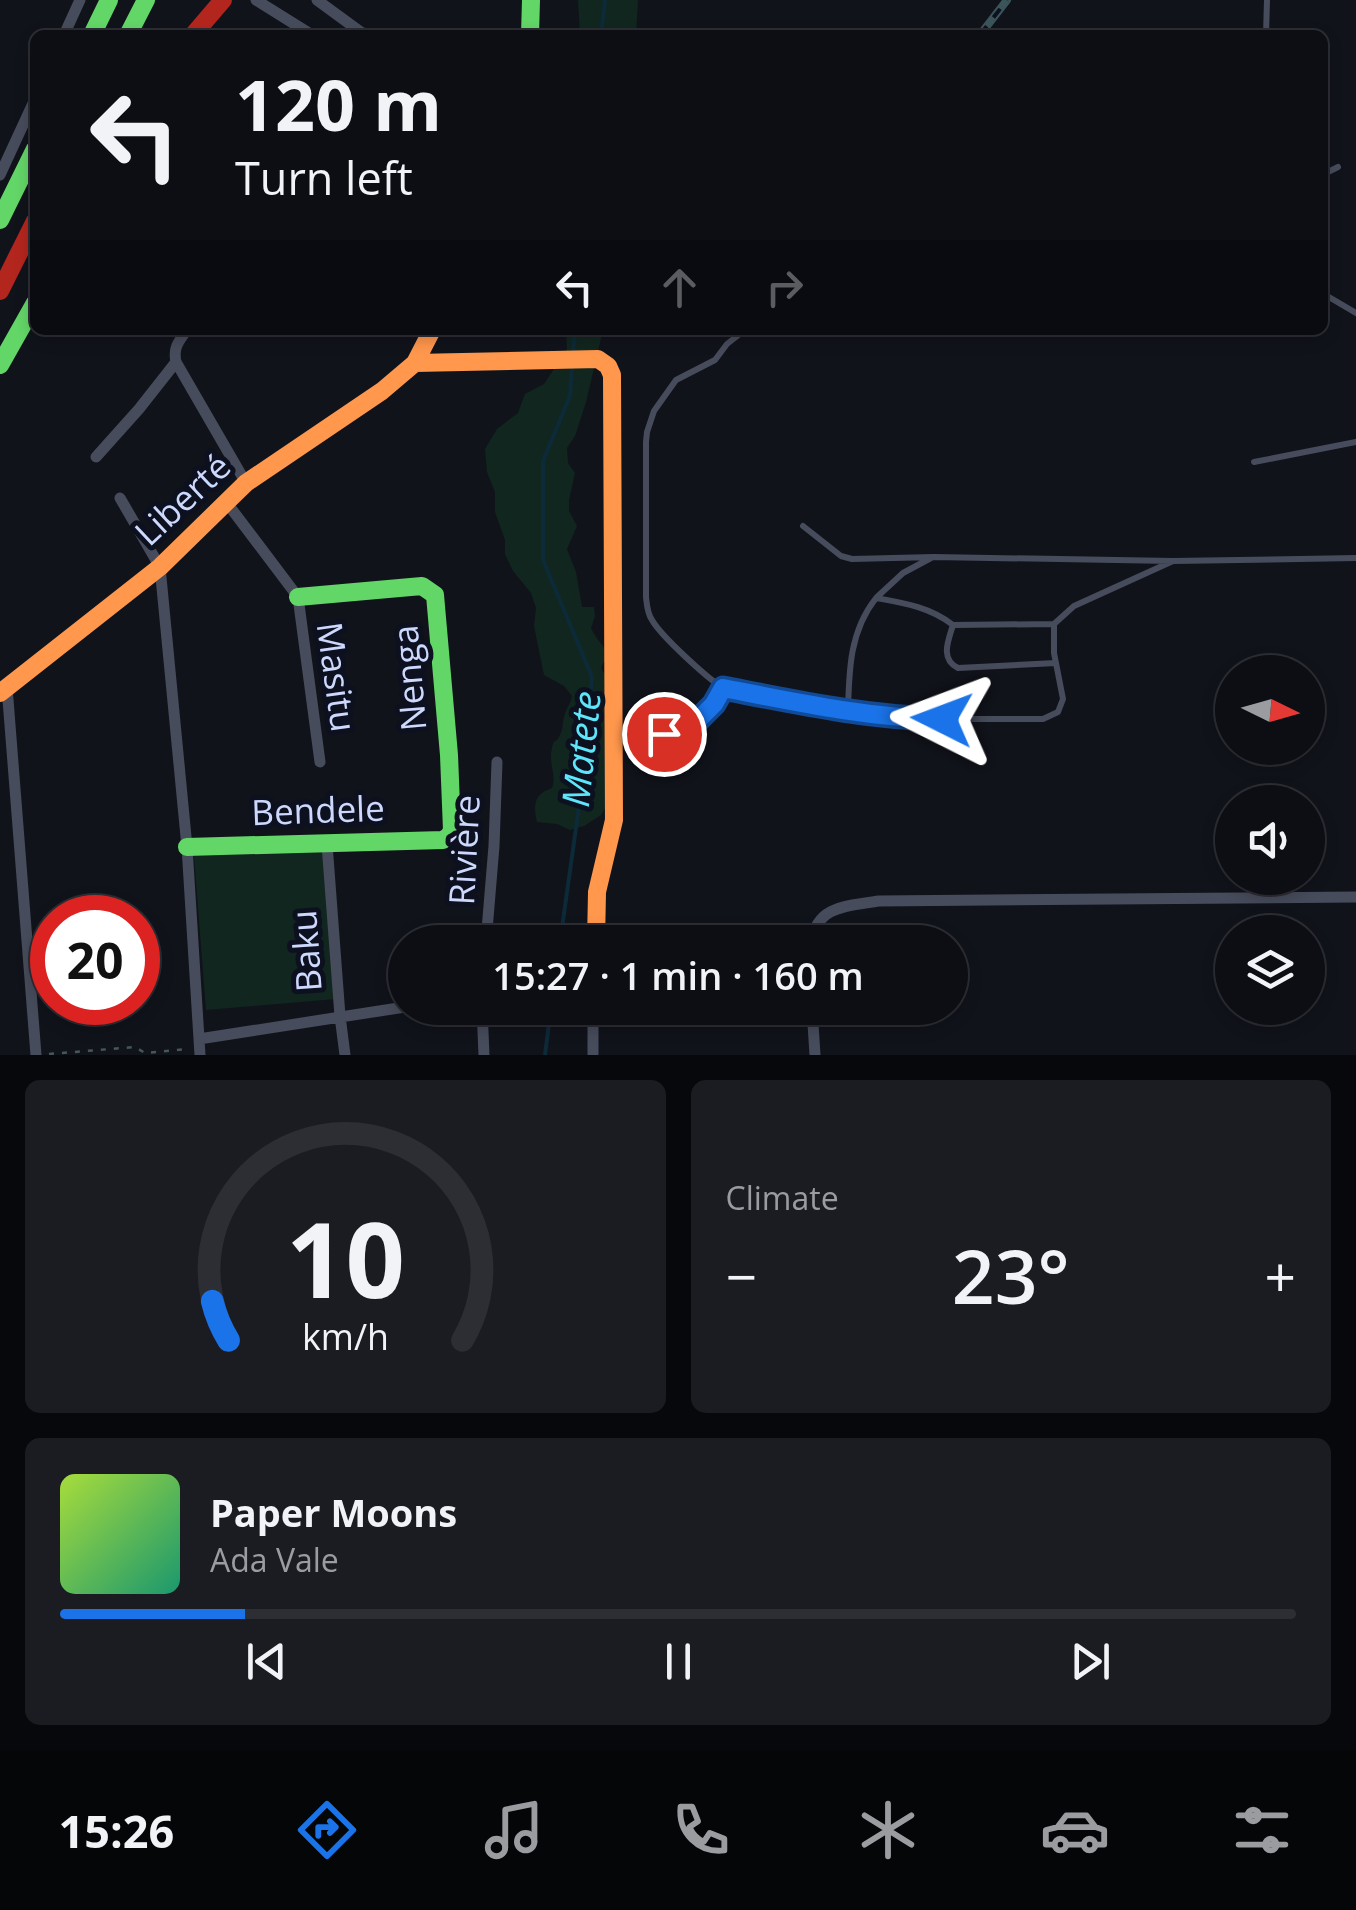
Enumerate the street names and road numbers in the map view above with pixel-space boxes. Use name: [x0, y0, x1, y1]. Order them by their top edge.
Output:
street label: Liberté: [124, 443, 240, 555]
street label: Masitu: [307, 619, 368, 735]
street label: Nenga: [380, 623, 437, 733]
street label: Bendele: [251, 784, 385, 835]
street label: Rivière: [437, 794, 490, 906]
street label: Baku: [279, 909, 332, 994]

